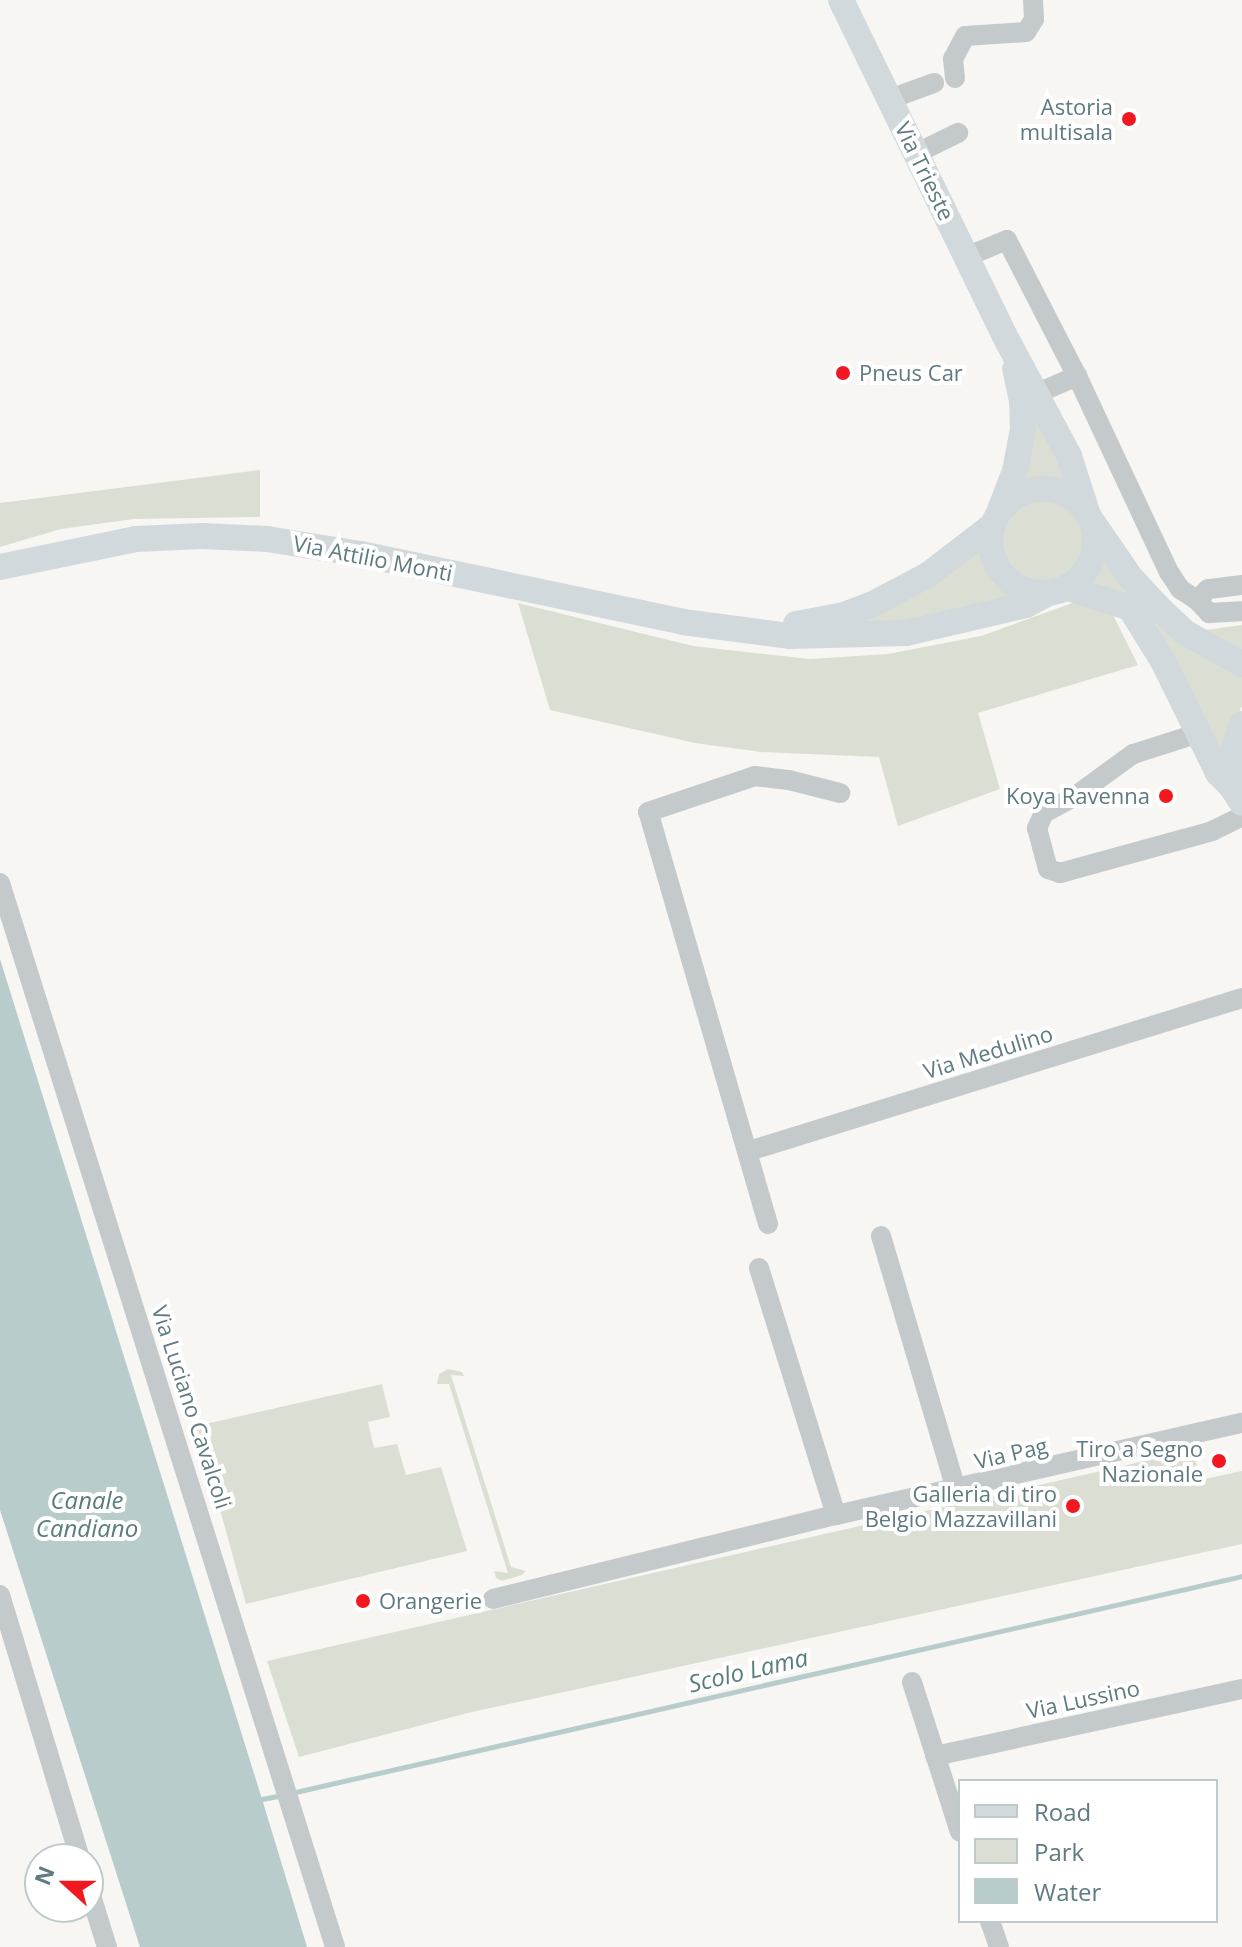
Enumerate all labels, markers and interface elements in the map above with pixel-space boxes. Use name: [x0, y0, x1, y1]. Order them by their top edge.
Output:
place label: Astoria multisala: [1020, 93, 1113, 144]
marker: Astoria multisala: [1120, 110, 1138, 128]
street label: Via Trieste: [890, 117, 960, 225]
place label: Pneus Car: [859, 360, 963, 386]
marker: Pneus Car: [834, 364, 852, 382]
street label: Via Attilio Monti: [291, 530, 455, 586]
place label: Koya Ravenna: [1006, 783, 1150, 809]
marker: Koya Ravenna: [1157, 787, 1175, 805]
street label: Via Medulino: [920, 1020, 1056, 1084]
street label: Via Luciano Cavalcoli: [147, 1302, 237, 1512]
street label: Via Pag: [972, 1432, 1050, 1474]
place label: Tiro a Segno Nazionale: [1076, 1435, 1203, 1486]
marker: Tiro a Segno Nazionale: [1210, 1452, 1228, 1470]
place label: Galleria di tiro Belgio Mazzavillani: [865, 1480, 1057, 1532]
water label: Canale Candiano: [36, 1486, 138, 1542]
marker: Galleria di tiro Belgio Mazzavillani: [1064, 1497, 1082, 1515]
place label: Orangerie: [379, 1588, 482, 1614]
marker: Orangerie: [354, 1592, 372, 1610]
water label: Scolo Lama: [685, 1642, 811, 1698]
street label: Via Lussino: [1024, 1674, 1142, 1724]
legend: [958, 1779, 1218, 1923]
text: Road: [1034, 1795, 1091, 1828]
text: Park: [1034, 1835, 1084, 1868]
north arrow: [24, 1843, 104, 1923]
text: N: [26, 1861, 61, 1889]
text: Water: [1034, 1875, 1101, 1908]

